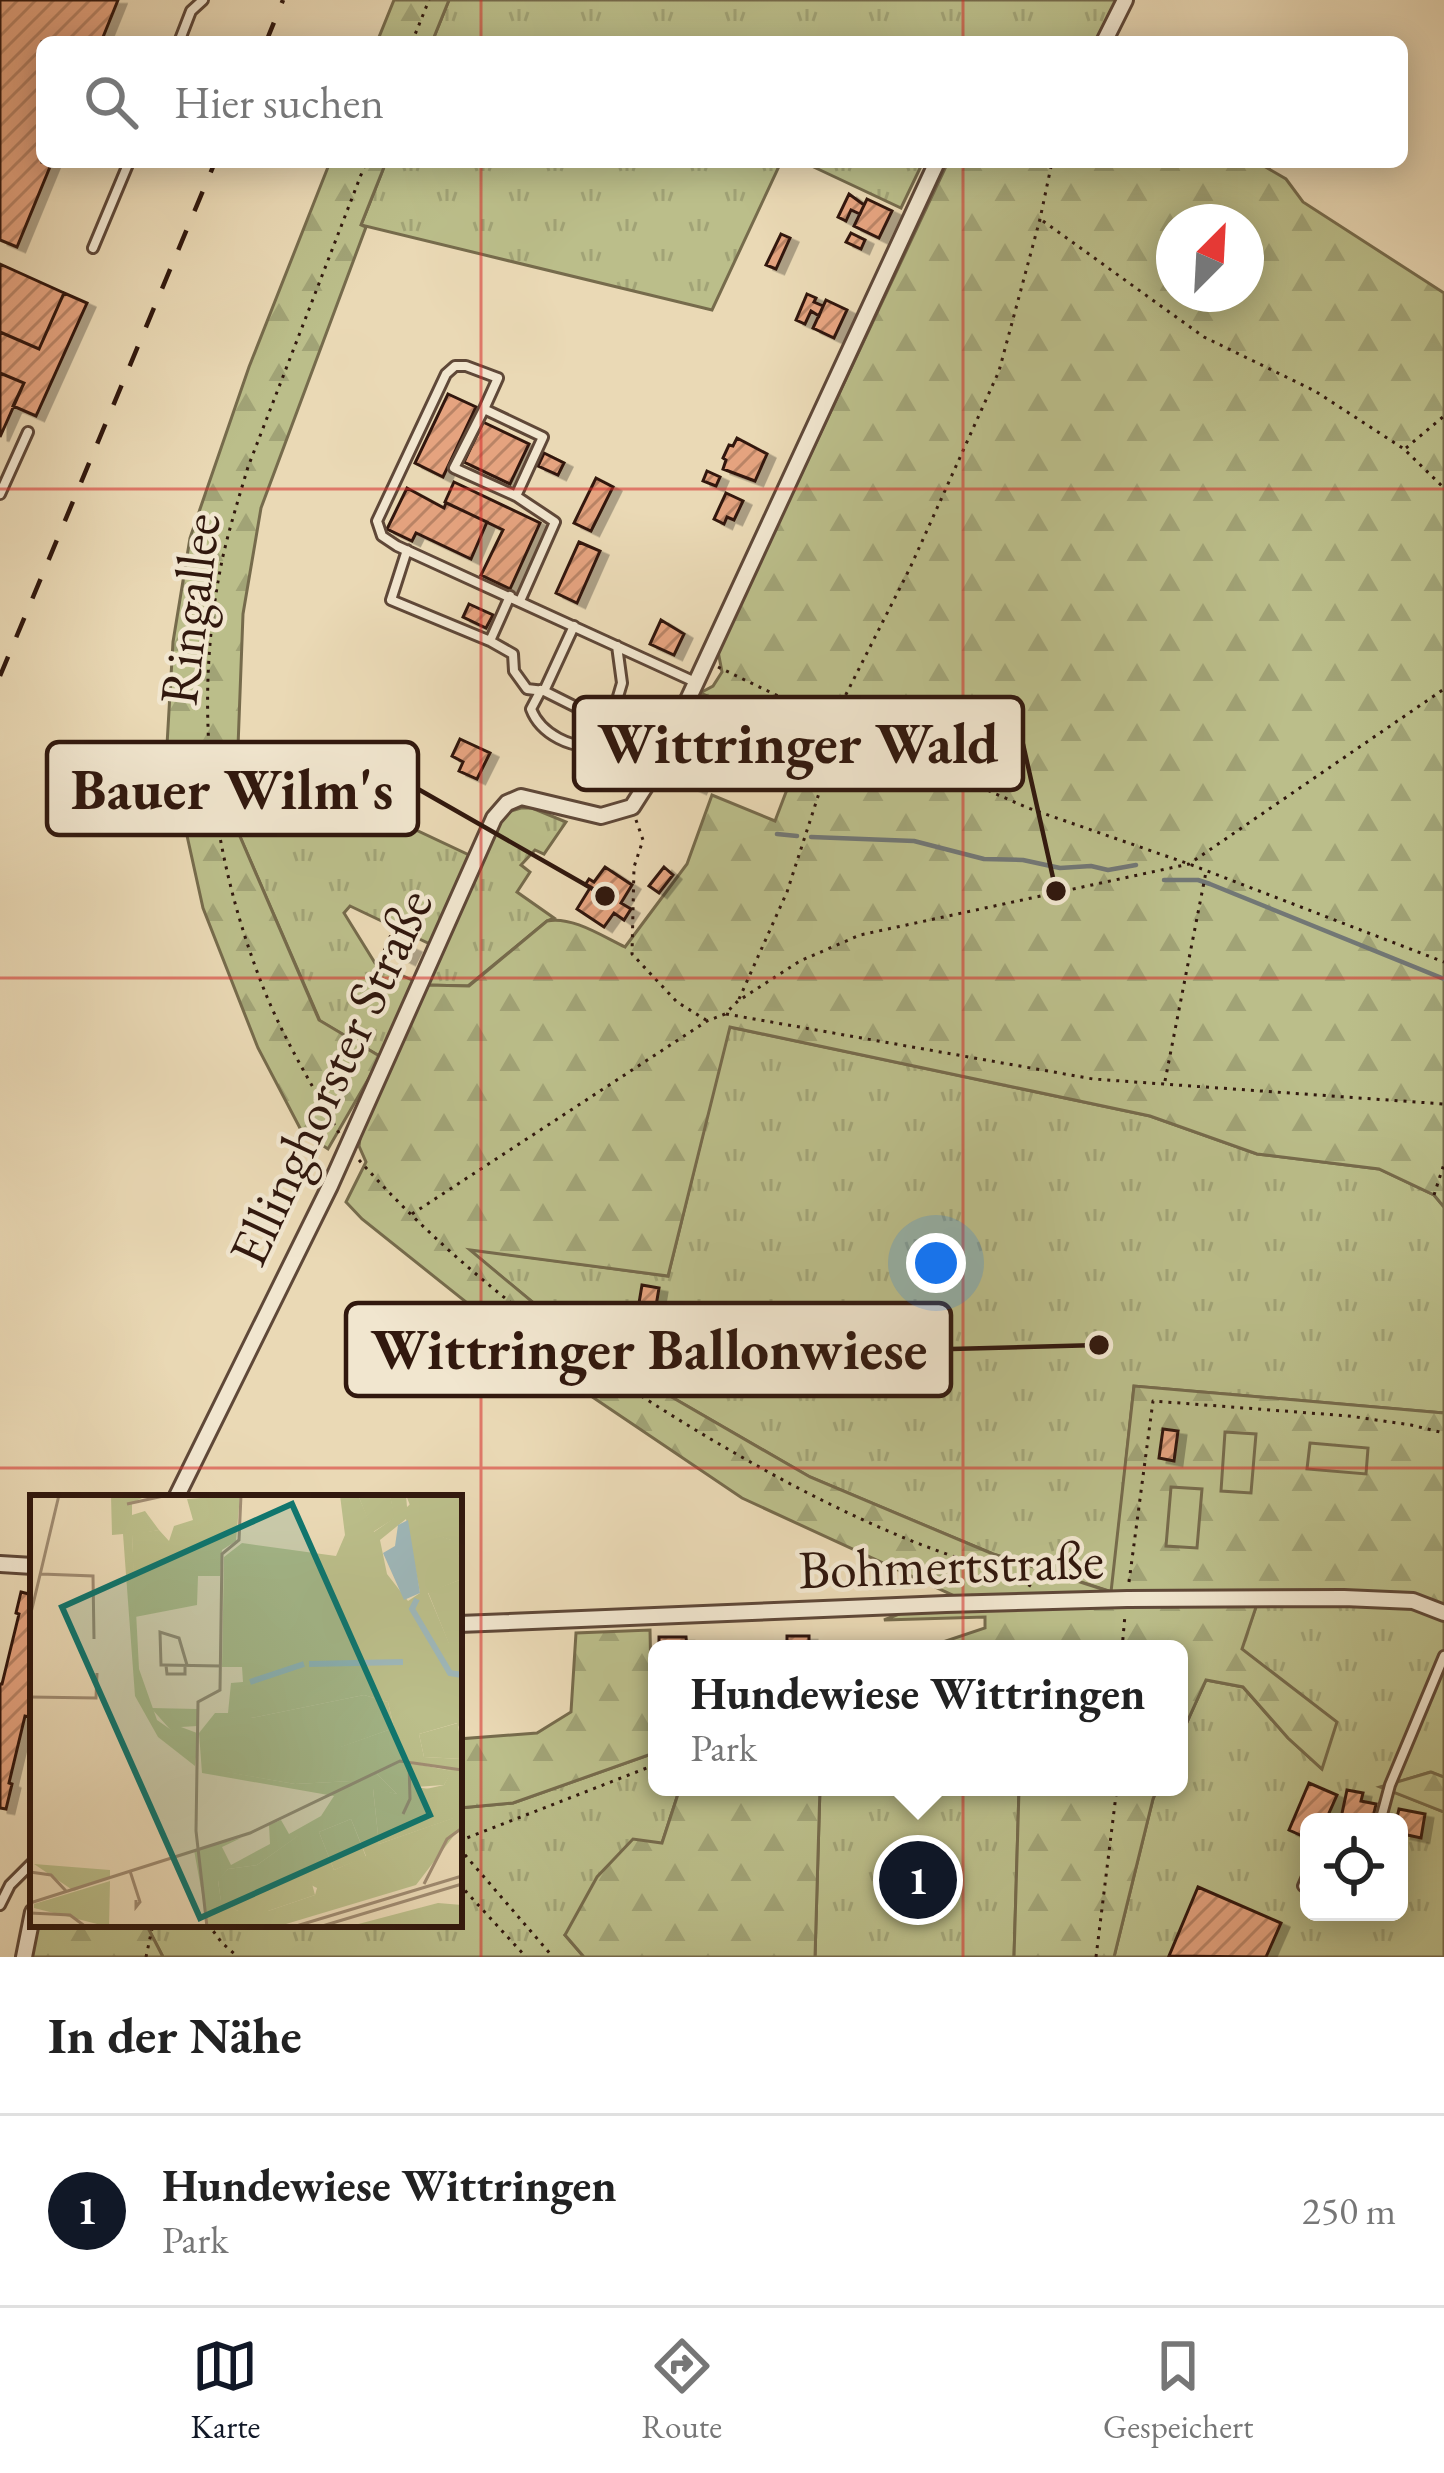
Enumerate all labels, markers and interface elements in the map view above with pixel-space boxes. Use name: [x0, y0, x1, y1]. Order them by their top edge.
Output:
search box: [36, 36, 1408, 168]
icon: search: [78, 69, 144, 135]
text: Hier suchen: [174, 73, 384, 131]
north arrow: [1156, 204, 1264, 312]
street label: Ringallee: [143, 509, 235, 709]
callout: Wittringer Wald: [574, 697, 1023, 790]
text: Wittringer Wald: [597, 706, 999, 780]
callout: Bauer Wilm's: [47, 742, 418, 835]
text: Bauer Wilm's: [71, 752, 393, 826]
street label: Ellinghorster Straße: [212, 877, 448, 1277]
your location: [906, 1233, 966, 1293]
callout: Wittringer Ballonwiese: [346, 1303, 951, 1396]
text: Wittringer Ballonwiese: [370, 1312, 928, 1386]
inset map: [30, 1495, 462, 1927]
street label: Bohmertstraße: [797, 1524, 1105, 1604]
popup: [648, 1640, 1188, 1796]
text: Hundewiese Wittringen: [691, 1664, 1145, 1722]
text: Park: [691, 1722, 757, 1773]
map controls: [1300, 1813, 1408, 1921]
button: locate: [1300, 1813, 1408, 1921]
pin: 1: [879, 1835, 957, 1925]
text: In der Nähe: [48, 2002, 302, 2068]
text: Hundewiese Wittringen: [162, 2156, 617, 2214]
text: 1: [77, 2185, 97, 2236]
text: 250 m: [1302, 2185, 1396, 2236]
text: Park: [162, 2214, 228, 2265]
tab: Karte: [191, 2333, 260, 2448]
tab: Route: [642, 2333, 722, 2448]
tab: Gespeichert: [1103, 2333, 1253, 2448]

